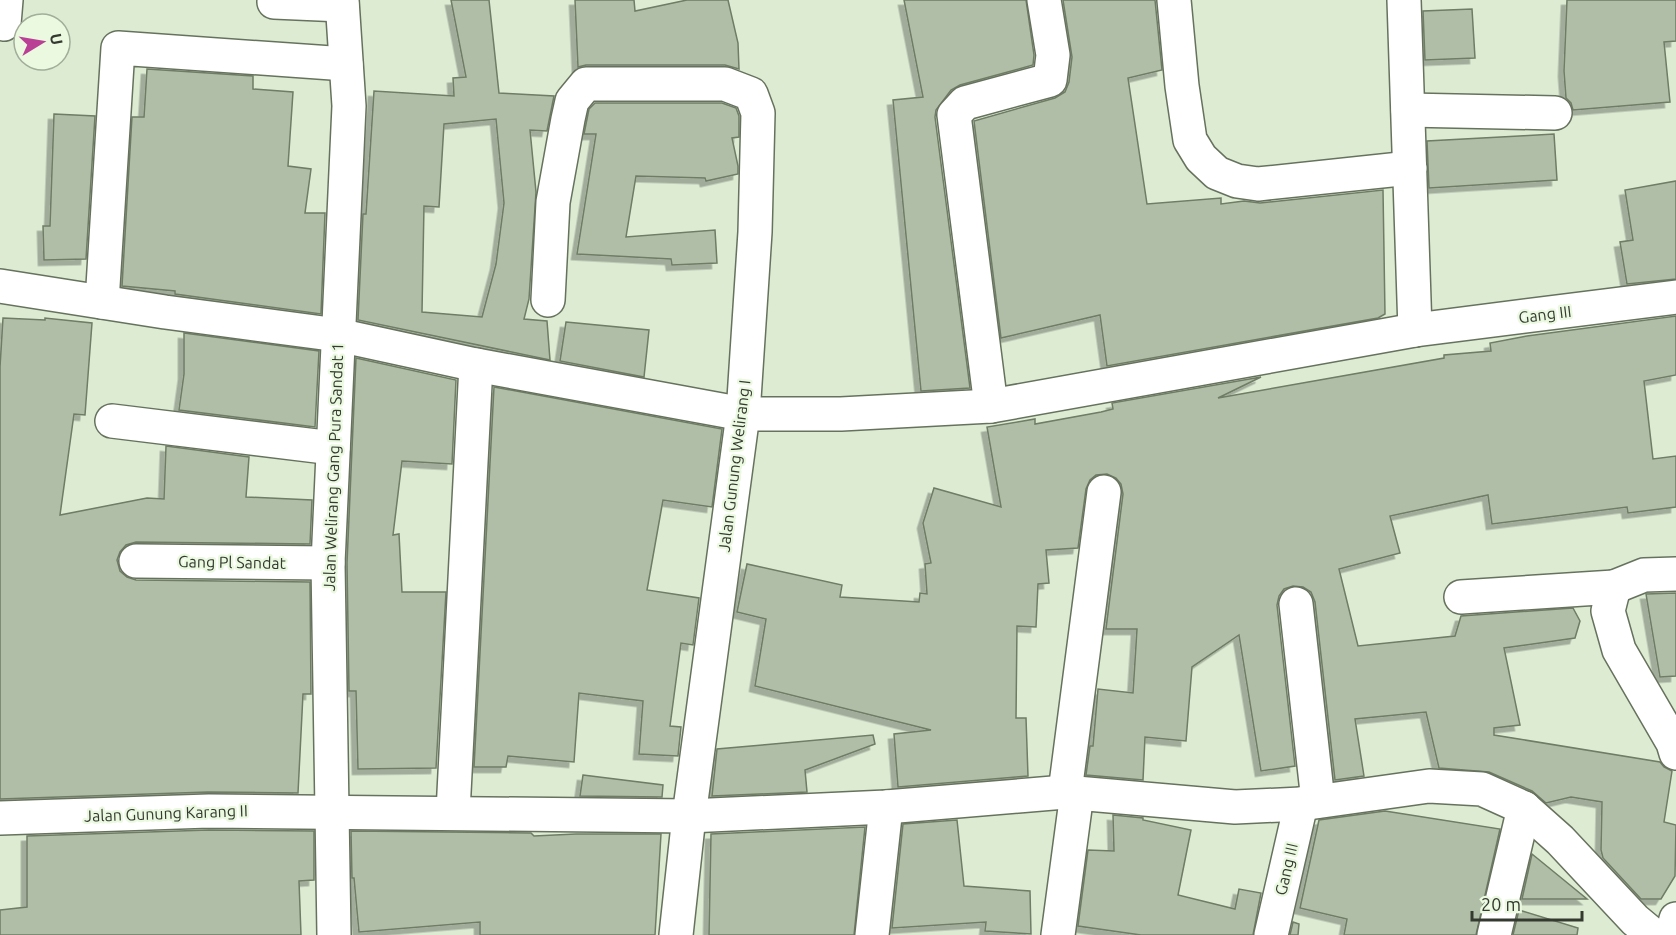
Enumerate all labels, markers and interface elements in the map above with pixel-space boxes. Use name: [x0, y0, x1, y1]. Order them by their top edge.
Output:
north arrow: [12, 12, 72, 72]
text: U: [47, 32, 67, 46]
street label: Gang III: [1518, 302, 1572, 326]
street label: Jalan Welirang Gang Pura Sandat 1: [320, 342, 346, 592]
street label: Jalan Gunung Welirang I: [715, 379, 753, 553]
street label: Gang Pl Sandat: [178, 552, 287, 572]
street label: Jalan Gunung Karang II: [84, 801, 248, 825]
street label: Gang III: [1271, 841, 1301, 897]
scale bar: [1472, 884, 1582, 922]
text: 20 m: [1481, 894, 1521, 914]

